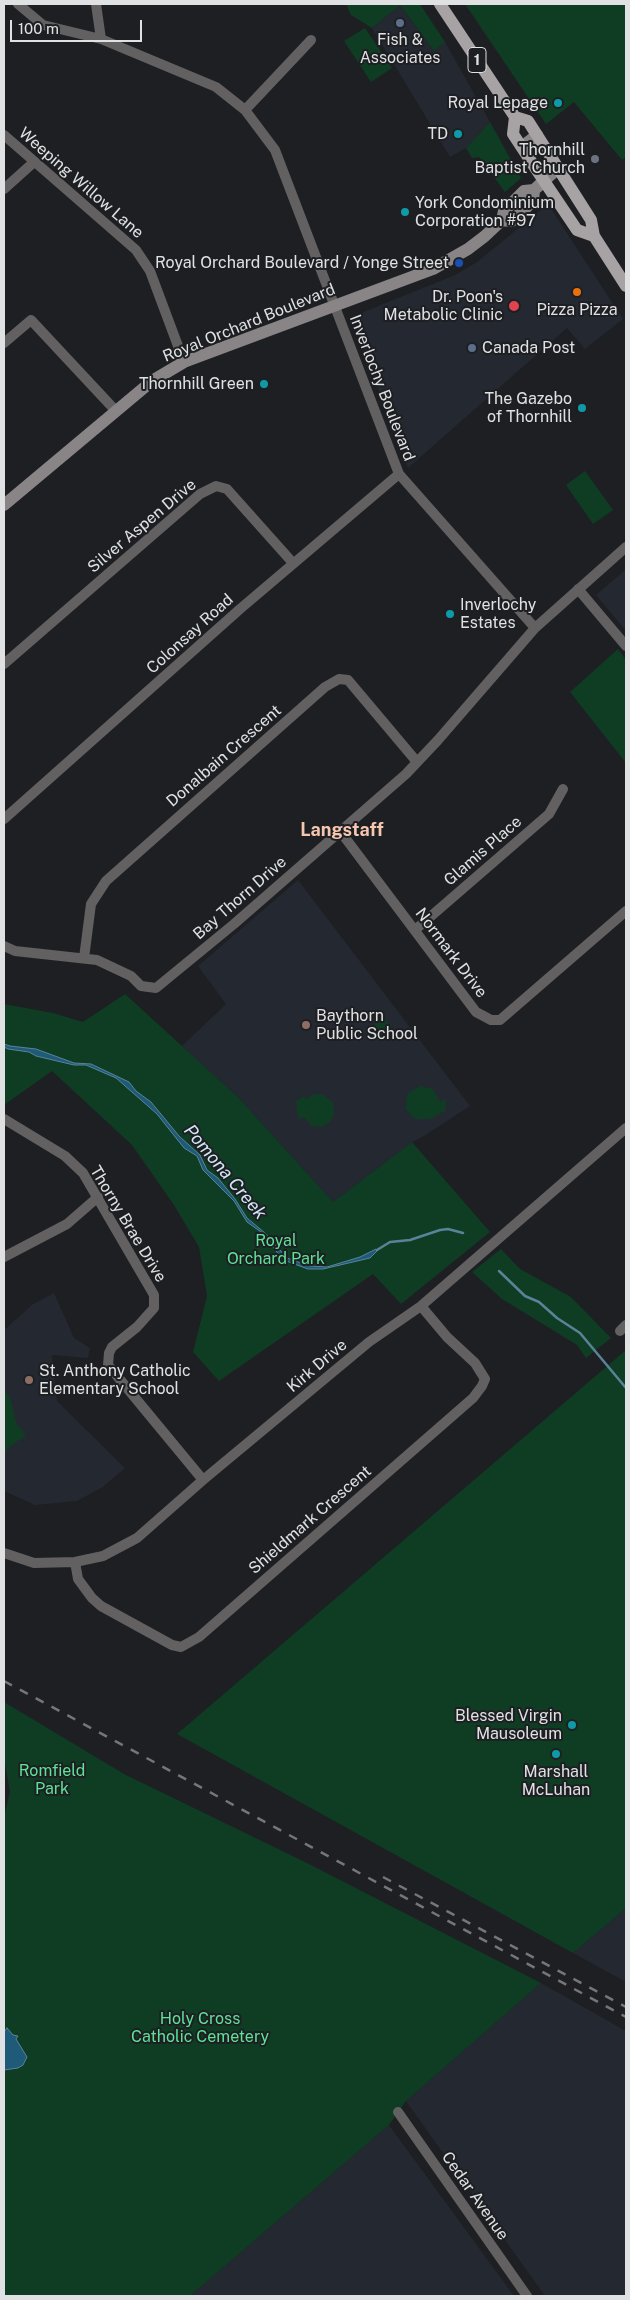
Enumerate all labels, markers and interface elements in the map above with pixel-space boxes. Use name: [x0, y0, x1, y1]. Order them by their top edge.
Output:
scale bar: [12, 10, 145, 42]
marker: Fish & Associates: [394, 17, 406, 29]
text: 100 m: [18, 20, 59, 37]
place label: Fish & Associates: [360, 30, 440, 68]
road number: 1: [468, 48, 486, 72]
place label: Royal Lepage: [448, 93, 548, 113]
marker: Royal Lepage: [552, 97, 564, 109]
street label: Weeping Willow Lane: [15, 124, 147, 242]
place label: TD: [427, 124, 448, 144]
marker: TD: [452, 128, 464, 140]
place label: Thornhill Baptist Church: [474, 140, 585, 178]
marker: Thornhill Baptist Church: [589, 153, 601, 165]
place label: York Condominium Corporation #97: [415, 193, 554, 231]
marker: York Condominium Corporation #97: [399, 206, 411, 218]
place label: Royal Orchard Boulevard / Yonge Street: [155, 253, 449, 273]
marker: Royal Orchard Boulevard / Yonge Street: [453, 257, 465, 269]
street label: Royal Orchard Boulevard: [160, 280, 338, 366]
marker: Pizza Pizza: [571, 286, 583, 298]
place label: Dr. Poon's Metabolic Clinic: [384, 287, 503, 325]
marker: Dr. Poon's Metabolic Clinic: [507, 299, 521, 313]
place label: Pizza Pizza: [536, 300, 618, 320]
street label: Inverlochy Boulevard: [345, 312, 419, 464]
place label: Canada Post: [482, 338, 575, 358]
marker: Canada Post: [466, 342, 478, 354]
place label: Thornhill Green: [139, 374, 254, 394]
marker: Thornhill Green: [258, 378, 270, 390]
place label: The Gazebo of Thornhill: [484, 389, 572, 427]
marker: The Gazebo of Thornhill: [576, 402, 588, 414]
street label: Silver Aspen Drive: [84, 475, 200, 577]
street label: Colonsay Road: [143, 590, 237, 678]
place label: Inverlochy Estates: [460, 595, 536, 633]
marker: Inverlochy Estates: [444, 608, 456, 620]
street label: Donalbain Crescent: [163, 701, 285, 811]
street label: Glamis Place: [440, 812, 526, 890]
district label: Langstaff: [300, 819, 384, 841]
street label: Bay Thorn Drive: [189, 852, 291, 944]
street label: Normark Drive: [411, 904, 491, 1002]
place label: Baythorn Public School: [316, 1006, 418, 1044]
marker: Baythorn Public School: [300, 1019, 312, 1031]
water label: Pomona Creek: [179, 1120, 271, 1224]
street label: Thorny Brae Drive: [86, 1162, 170, 1286]
park label: Royal Orchard Park: [227, 1231, 325, 1269]
street label: Kirk Drive: [283, 1335, 351, 1397]
place label: St. Anthony Catholic Elementary School: [39, 1361, 191, 1399]
marker: St. Anthony Catholic Elementary School: [23, 1374, 35, 1386]
street label: Shieldmark Crescent: [245, 1462, 375, 1578]
place label: Blessed Virgin Mausoleum: [455, 1706, 562, 1744]
marker: Blessed Virgin Mausoleum: [566, 1719, 578, 1731]
marker: Marshall McLuhan: [550, 1748, 562, 1760]
park label: Romfield Park: [19, 1761, 85, 1799]
place label: Marshall McLuhan: [522, 1762, 590, 1800]
park label: Holy Cross Catholic Cemetery: [131, 2009, 269, 2047]
street label: Cedar Avenue: [437, 2148, 513, 2244]

